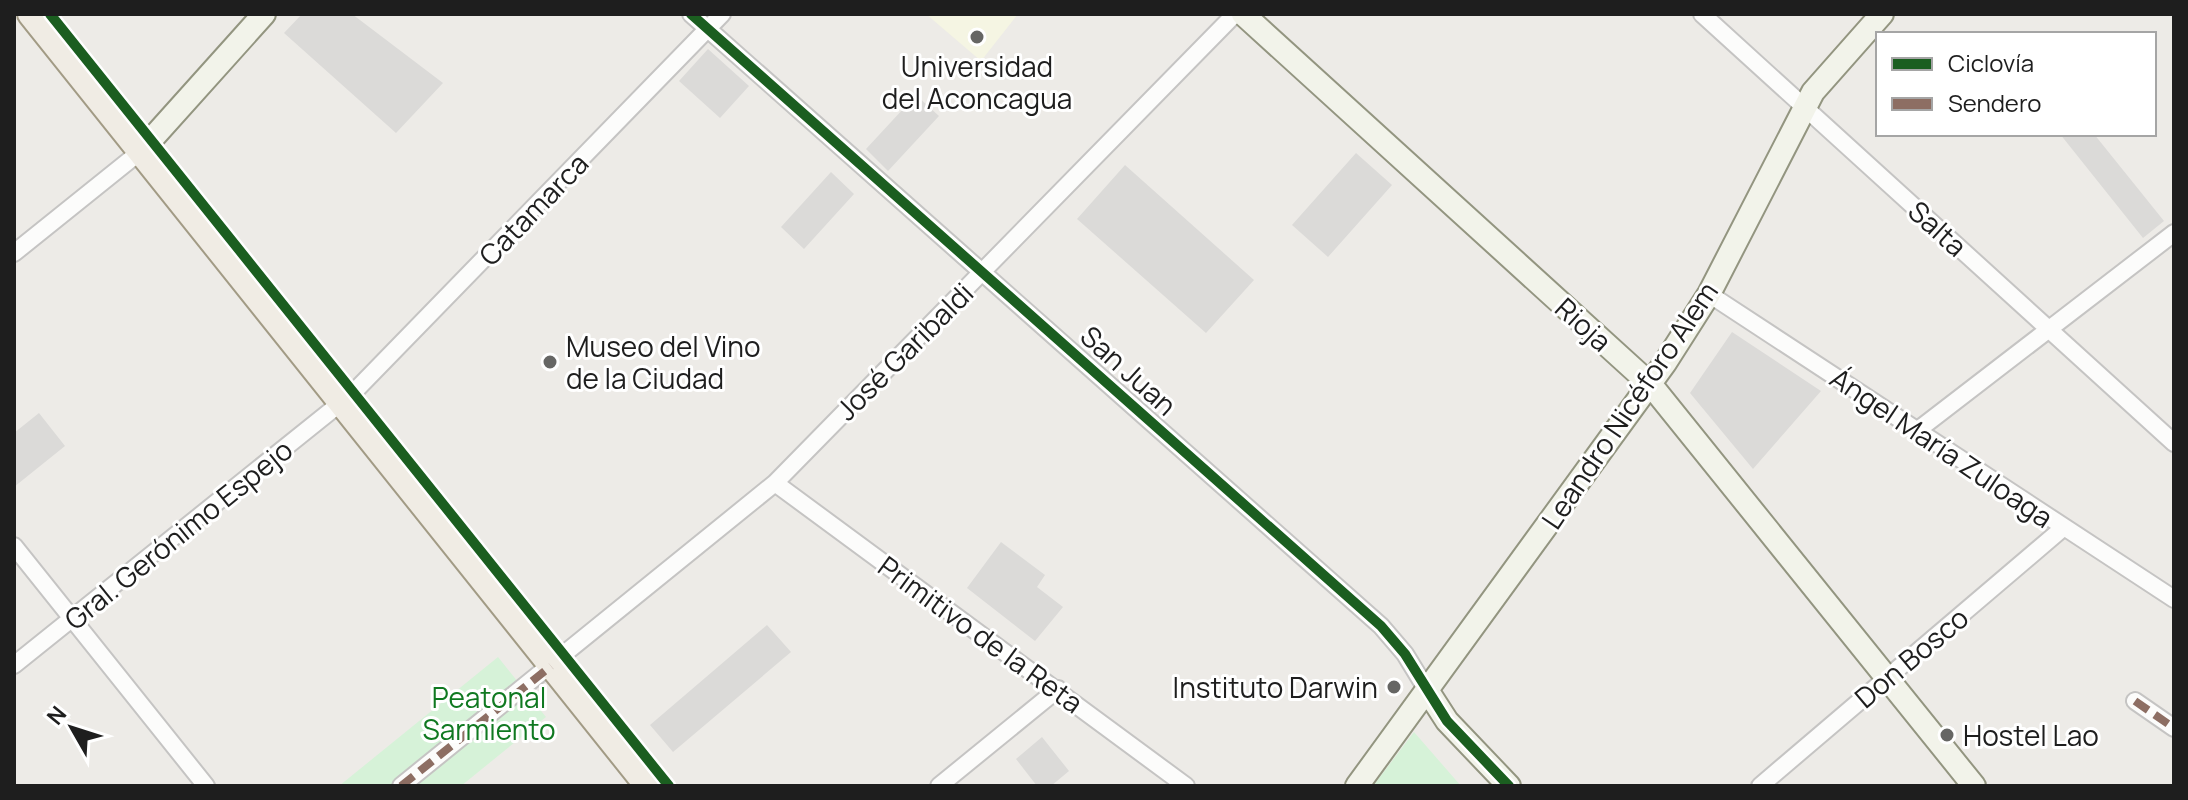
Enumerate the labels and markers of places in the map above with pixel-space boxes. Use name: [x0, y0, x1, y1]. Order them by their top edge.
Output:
marker: Universidad del Aconcagua: [968, 28, 986, 46]
place label: Universidad del Aconcagua: [882, 47, 1072, 117]
place label: Museo del Vino de la Ciudad: [566, 327, 760, 397]
marker: Museo del Vino de la Ciudad: [541, 353, 559, 371]
place label: Instituto Darwin: [1173, 668, 1378, 706]
marker: Instituto Darwin: [1385, 678, 1403, 696]
place label: Hostel Lao: [1963, 716, 2099, 754]
marker: Hostel Lao: [1938, 726, 1956, 744]

